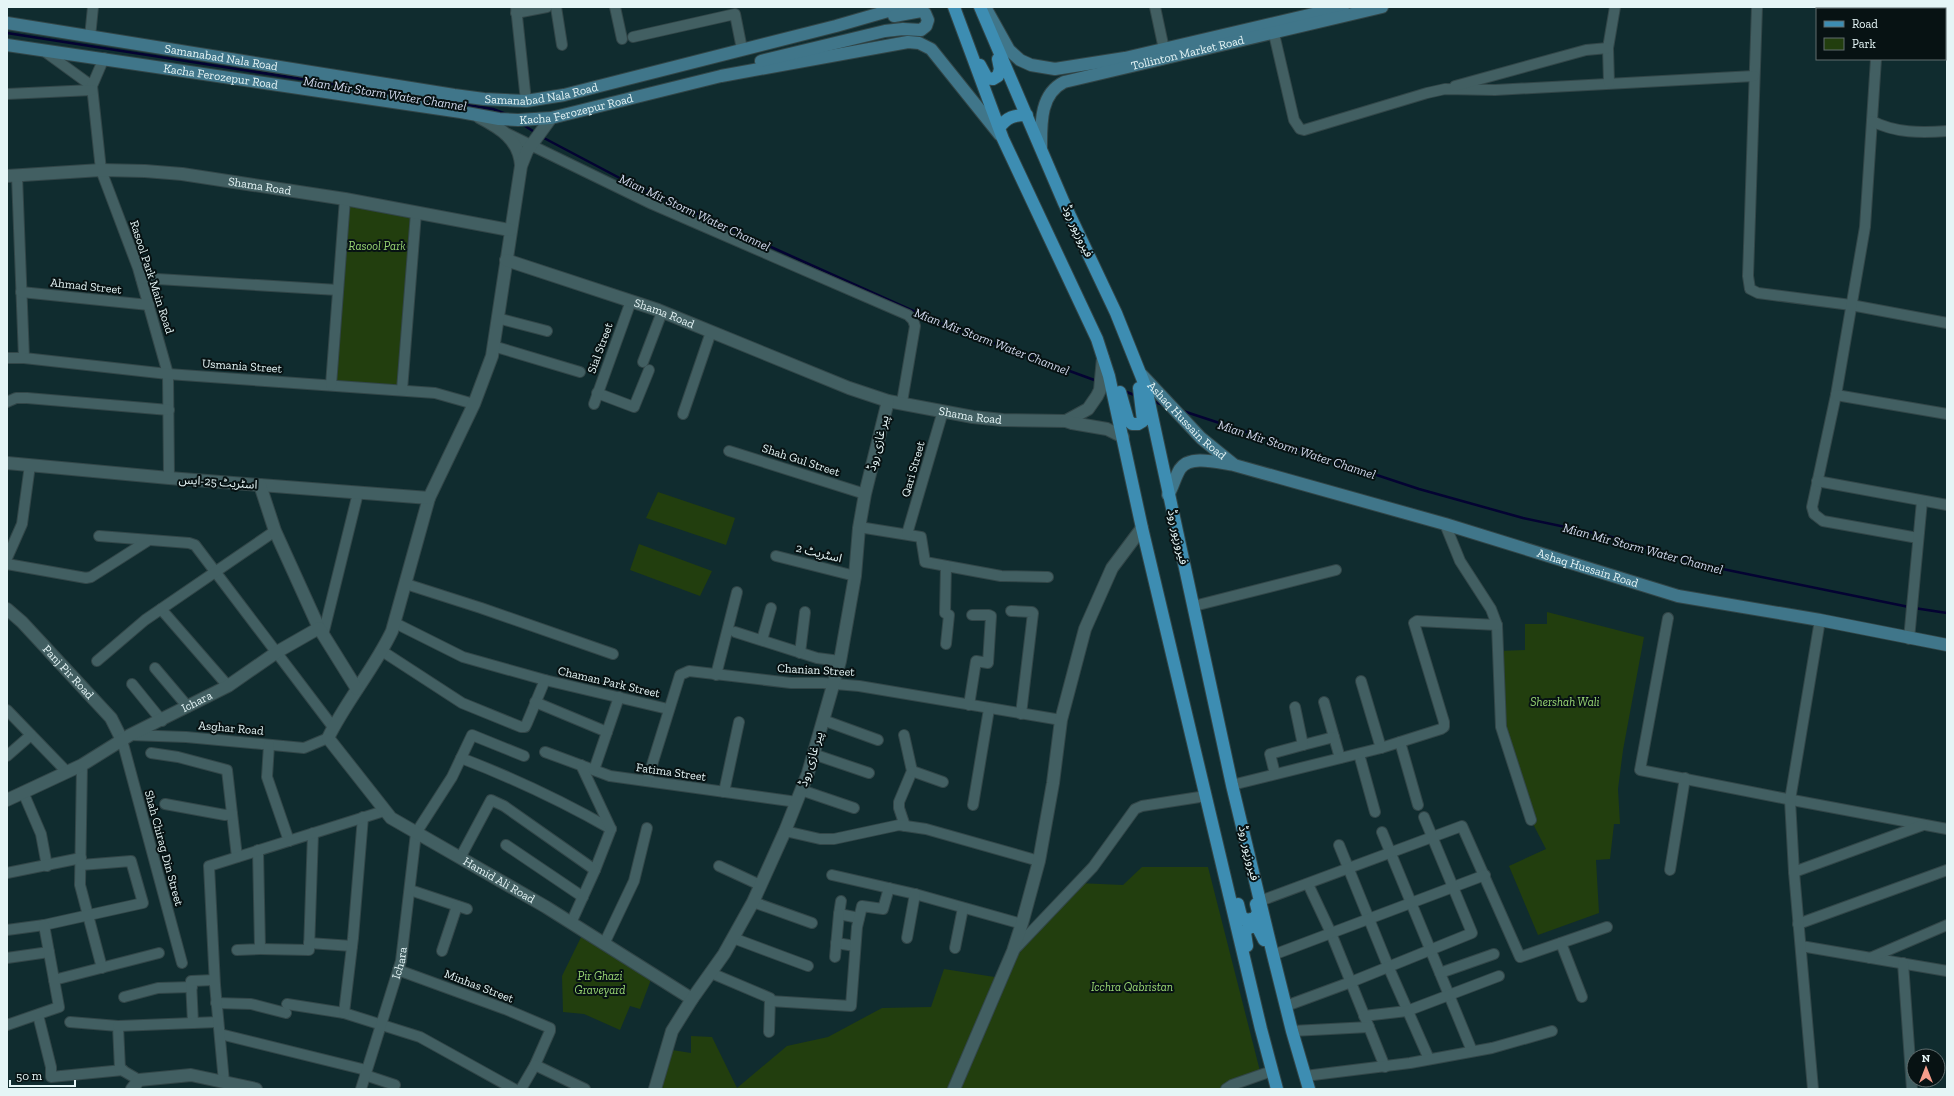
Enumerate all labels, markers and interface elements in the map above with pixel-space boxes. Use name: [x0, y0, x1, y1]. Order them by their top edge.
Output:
legend: [1816, 8, 1946, 60]
text: Road: [1852, 17, 1878, 31]
street label: Tollinton Market Road: [1130, 33, 1246, 73]
text: Park: [1852, 37, 1877, 51]
street label: Samanabad Nala Road: [164, 41, 279, 74]
street label: Kacha Ferozepur Road: [162, 61, 279, 92]
water label: Mian Mir Storm Water Channel: [302, 73, 468, 114]
street label: Samanabad Nala Road: [484, 80, 600, 108]
street label: Kacha Ferozepur Road: [519, 91, 635, 127]
water label: Mian Mir Storm Water Channel: [617, 171, 773, 254]
street label: Shama Road: [227, 174, 293, 198]
street label: فیروزپور روڈ: [1059, 203, 1096, 260]
street label: Rasool Park Main Road: [127, 219, 177, 336]
park label: Rasool Park: [348, 239, 406, 253]
street label: Ahmad Street: [50, 275, 123, 297]
street label: Shama Road: [632, 296, 697, 331]
water label: Mian Mir Storm Water Channel: [912, 305, 1072, 378]
street label: Sial Street: [584, 320, 616, 375]
street label: Usmania Street: [202, 356, 283, 376]
street label: Ashaq Hussain Road: [1145, 378, 1229, 463]
street label: Shama Road: [938, 404, 1003, 427]
street label: پیر غازی روڈ: [864, 414, 893, 473]
water label: Mian Mir Storm Water Channel: [1216, 417, 1378, 482]
street label: Qari Street: [898, 439, 928, 498]
street label: Shah Gul Street: [760, 441, 842, 479]
street label: اسٹریٹ 25-ایس: [178, 472, 258, 492]
street label: فیروزپور روڈ: [1164, 508, 1191, 566]
water label: Mian Mir Storm Water Channel: [1561, 520, 1725, 577]
street label: اسٹریٹ 2: [795, 541, 844, 566]
street label: Ashaq Hussain Road: [1535, 546, 1641, 590]
street label: Panj Pir Road: [40, 642, 97, 702]
street label: Chanian Street: [777, 661, 856, 679]
street label: Chaman Park Street: [557, 663, 662, 701]
street label: Ichara: [179, 688, 215, 715]
park label: Shershah Wali: [1530, 695, 1600, 709]
street label: Asghar Road: [198, 718, 265, 738]
street label: پیر غازی روڈ: [796, 730, 827, 789]
street label: Fatima Street: [635, 760, 707, 784]
street label: Shah Chirag Din Street: [142, 789, 186, 908]
street label: فیروزپور روڈ: [1235, 824, 1262, 882]
street label: Hamid Ali Road: [461, 854, 538, 906]
street label: Ichara: [389, 946, 410, 981]
street label: Minhas Street: [442, 966, 516, 1006]
park label: Pir Ghazi Graveyard: [575, 969, 625, 997]
park label: Icchra Qabristan: [1091, 980, 1173, 994]
north arrow: [1906, 1048, 1946, 1088]
text: N: [1922, 1052, 1931, 1065]
scale bar: [10, 1062, 75, 1088]
text: 50 m: [16, 1069, 43, 1083]

